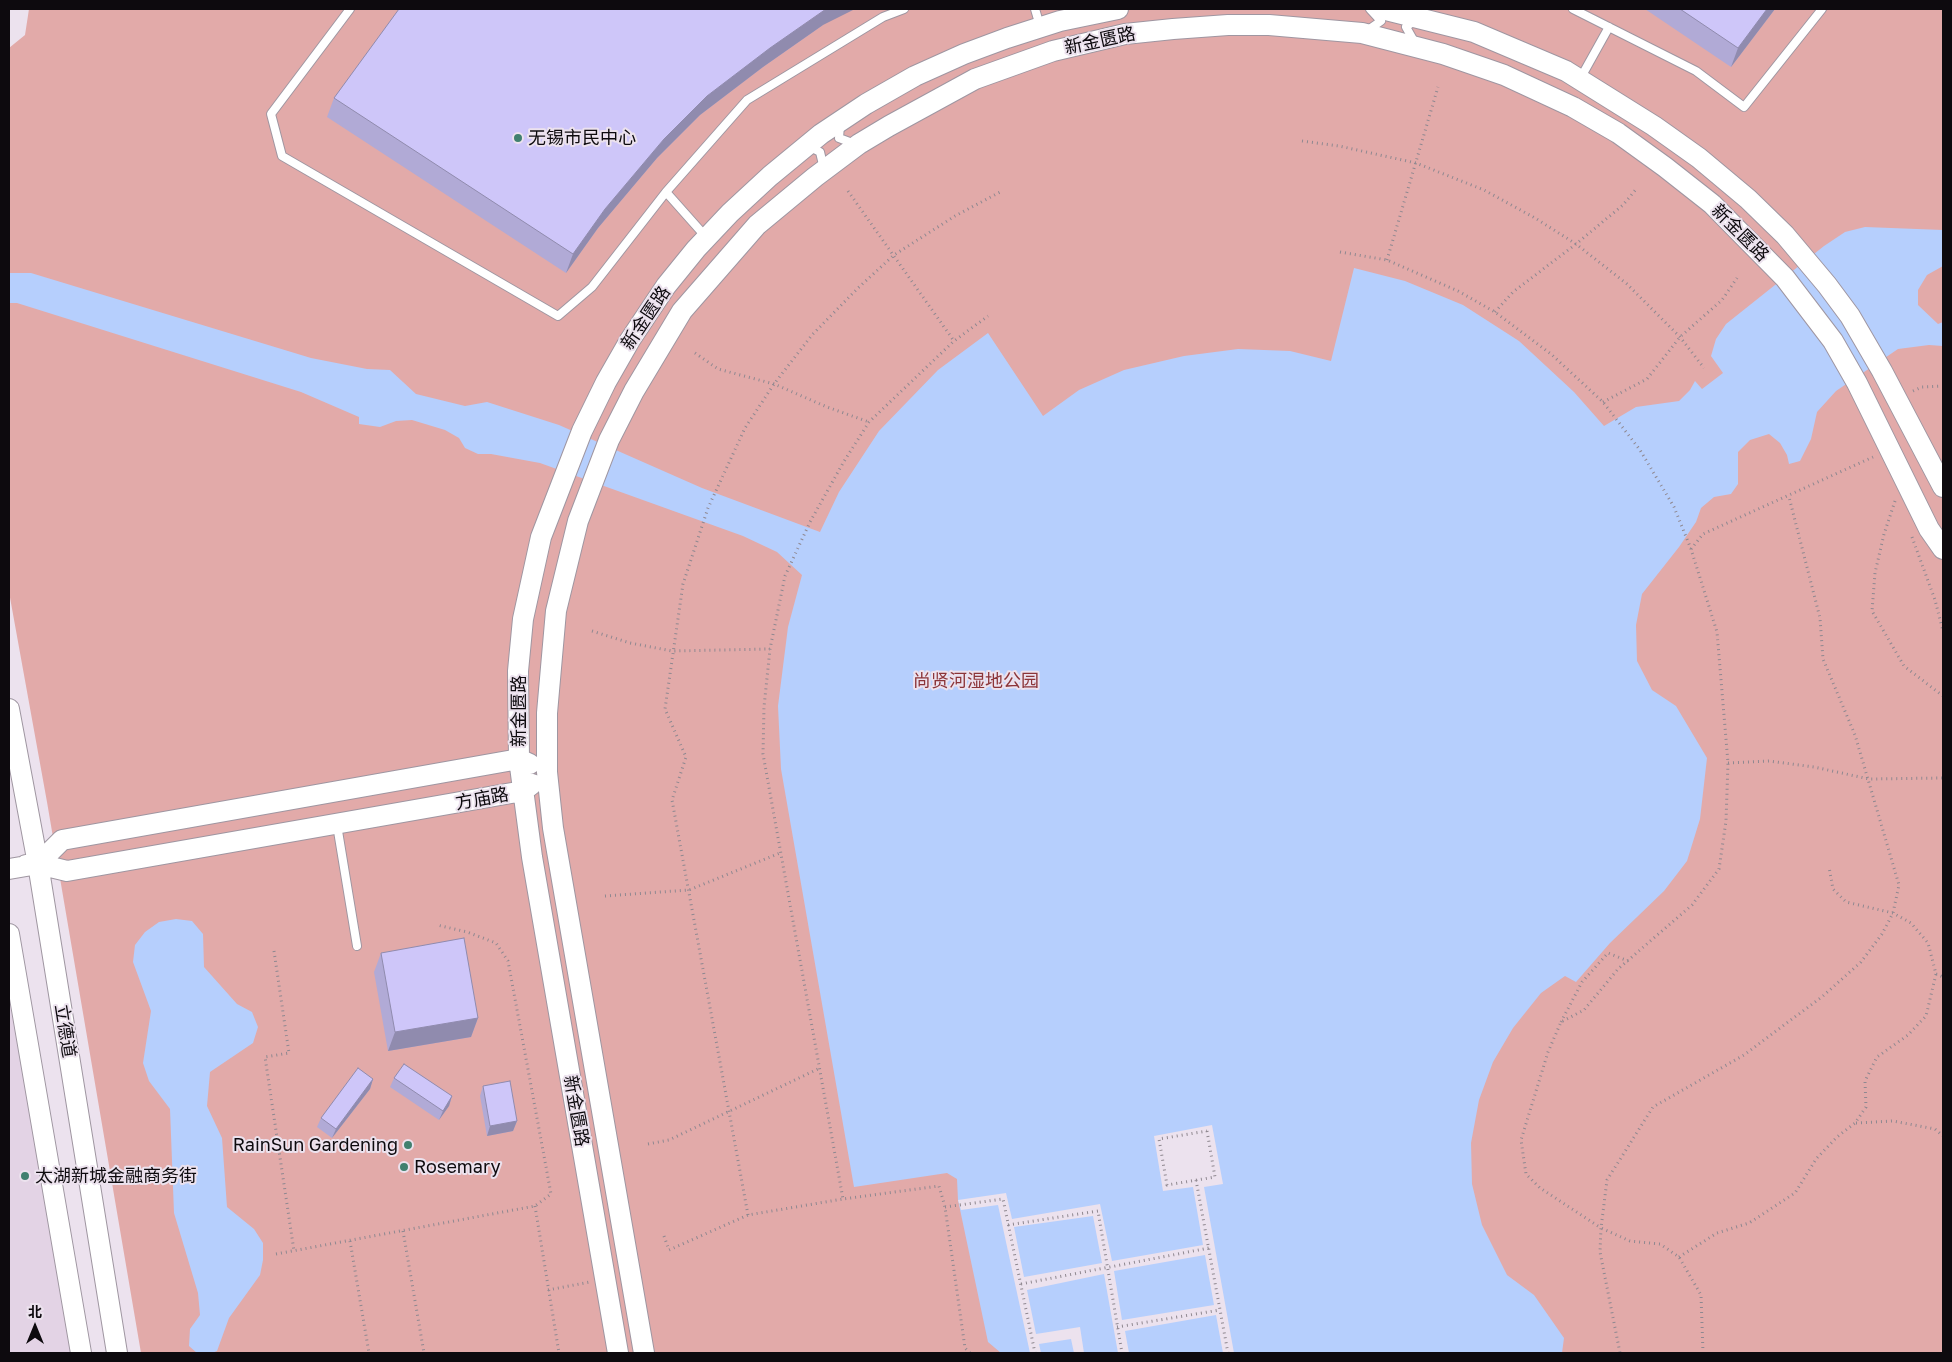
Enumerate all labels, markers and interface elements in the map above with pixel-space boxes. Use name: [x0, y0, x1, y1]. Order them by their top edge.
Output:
street label: 新金匮路: [1063, 23, 1137, 59]
place label: 无锡市民中心: [528, 127, 636, 149]
marker: 无锡市民中心: [512, 132, 524, 144]
street label: 新金匮路: [1707, 200, 1773, 266]
street label: 新金匮路: [617, 282, 675, 354]
park label: 尚贤河湿地公园: [913, 670, 1039, 692]
street label: 新金匮路: [508, 675, 530, 747]
street label: 方庙路: [454, 784, 510, 814]
street label: 立德道: [50, 1003, 80, 1059]
street label: 新金匮路: [559, 1074, 593, 1148]
place label: RainSun Gardening: [233, 1134, 398, 1156]
marker: RainSun Gardening: [402, 1139, 414, 1151]
place label: Rosemary: [414, 1156, 501, 1178]
marker: Rosemary: [398, 1161, 410, 1173]
place label: 太湖新城金融商务街: [35, 1165, 197, 1187]
marker: 太湖新城金融商务街: [19, 1170, 31, 1182]
north arrow: [10, 1302, 60, 1352]
text: 北: [28, 1303, 42, 1320]

